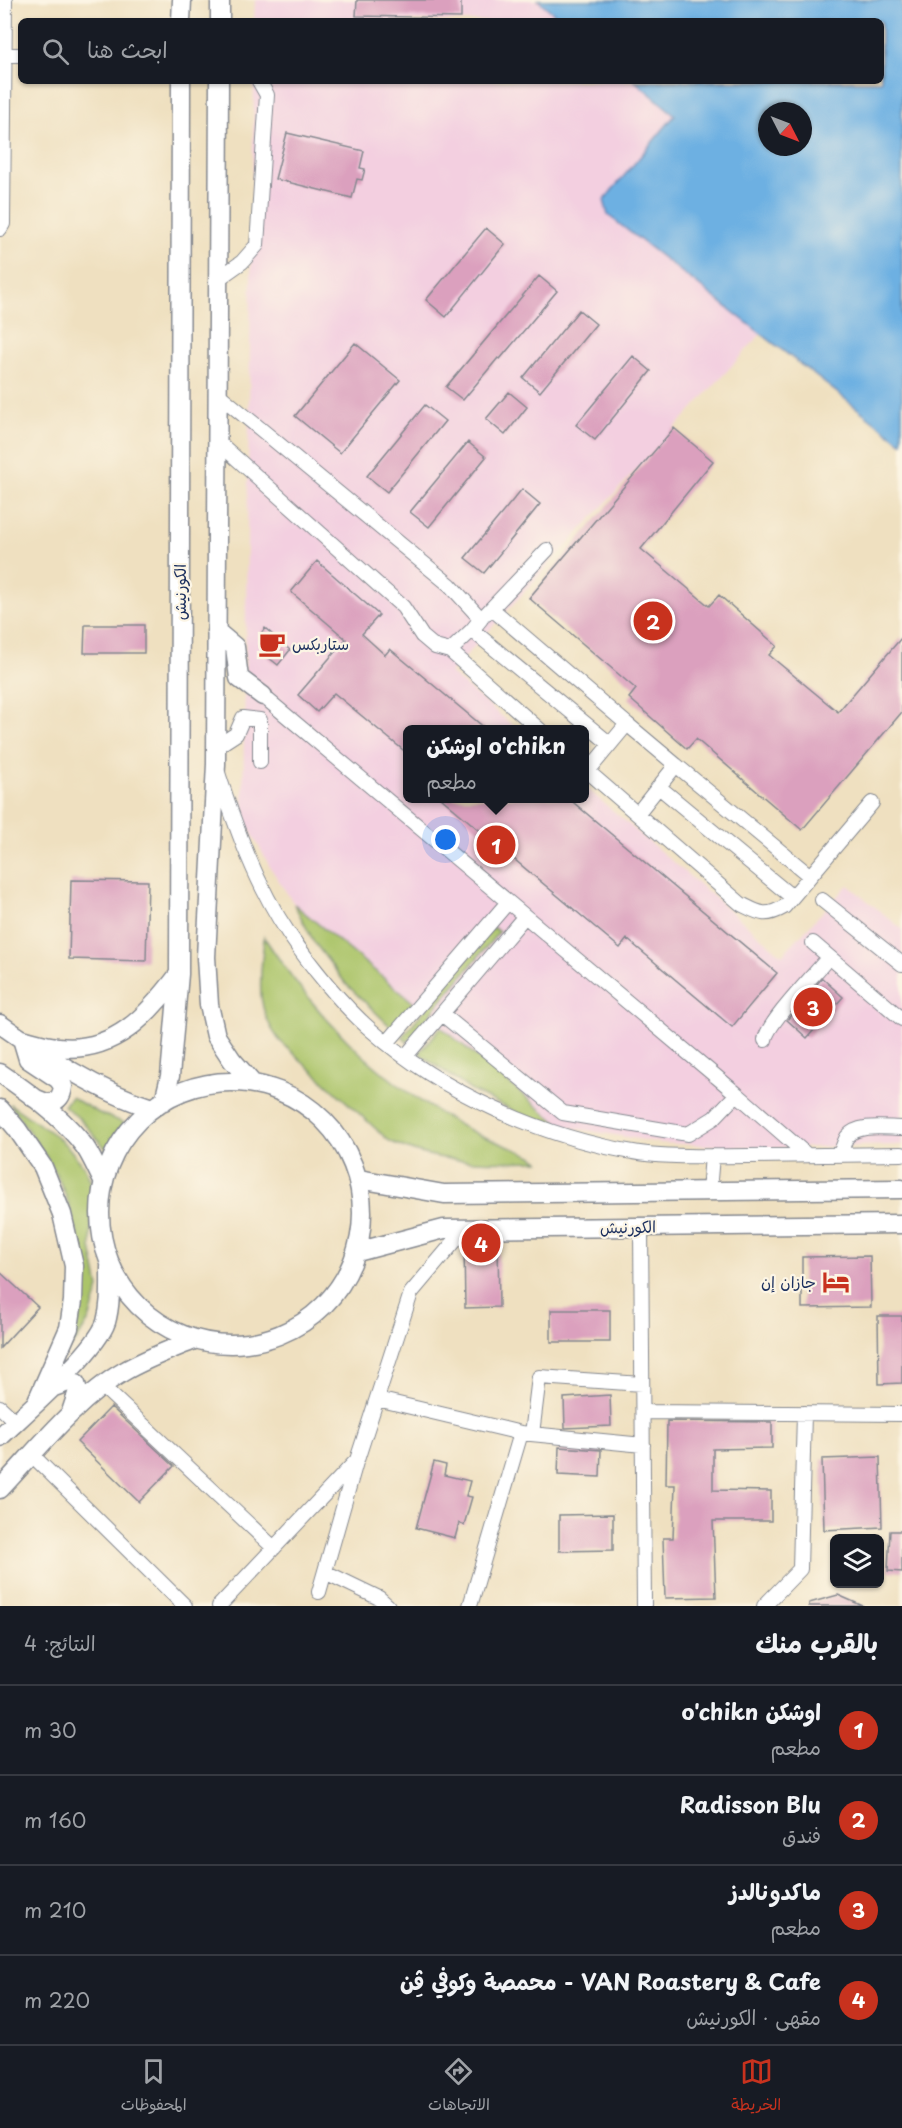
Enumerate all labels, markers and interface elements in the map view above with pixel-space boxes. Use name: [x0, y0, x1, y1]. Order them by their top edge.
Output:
search box: [18, 18, 884, 84]
text: ابحث هنا: [87, 32, 168, 65]
icon: search: [39, 35, 72, 68]
north arrow: [758, 102, 812, 156]
street label: الكورنيش: [167, 564, 191, 620]
pin: 2: [634, 598, 672, 644]
cafe icon: ستاربكس: [257, 629, 287, 659]
place label: ستاربكس: [292, 631, 349, 655]
popup: [403, 725, 589, 803]
text: اوشكن o'chikn: [426, 728, 566, 761]
text: مطعم: [426, 766, 477, 796]
pin: 1: [476, 822, 516, 868]
your location: [431, 825, 460, 854]
pin: 3: [794, 984, 832, 1030]
street label: الكورنيش: [600, 1214, 656, 1238]
pin: 4: [462, 1220, 500, 1266]
hotel icon: جازان إن: [821, 1267, 851, 1297]
place label: جازان إن: [761, 1269, 816, 1293]
map controls: [830, 1534, 884, 1588]
button: layers: [830, 1534, 884, 1588]
text: بالقرب منك: [756, 1623, 878, 1662]
text: النتائج: 4: [24, 1628, 96, 1658]
text: اوشكن o'chikn: [682, 1694, 821, 1727]
text: 30 m: [24, 1715, 77, 1745]
text: 1: [854, 1715, 863, 1745]
text: مطعم: [770, 1732, 821, 1762]
text: Radisson Blu: [680, 1787, 821, 1820]
text: 160 m: [24, 1805, 86, 1835]
text: 2: [851, 1805, 866, 1835]
text: فندق: [782, 1820, 821, 1850]
text: ماكدونالدز: [729, 1874, 821, 1907]
text: 210 m: [24, 1895, 86, 1925]
text: 3: [852, 1895, 865, 1925]
text: مطعم: [770, 1912, 821, 1942]
text: VAN Roastery & Cafe - محمصة وكوفي ڤِن: [400, 1964, 821, 1997]
text: 220 m: [24, 1985, 90, 2015]
text: 4: [852, 1985, 865, 2015]
text: مقهى · الكورنيش: [686, 2002, 821, 2032]
tab: المحفوظات: [121, 2055, 187, 2119]
tab: الاتجاهات: [428, 2055, 490, 2119]
tab: الخريطة: [731, 2055, 781, 2119]

